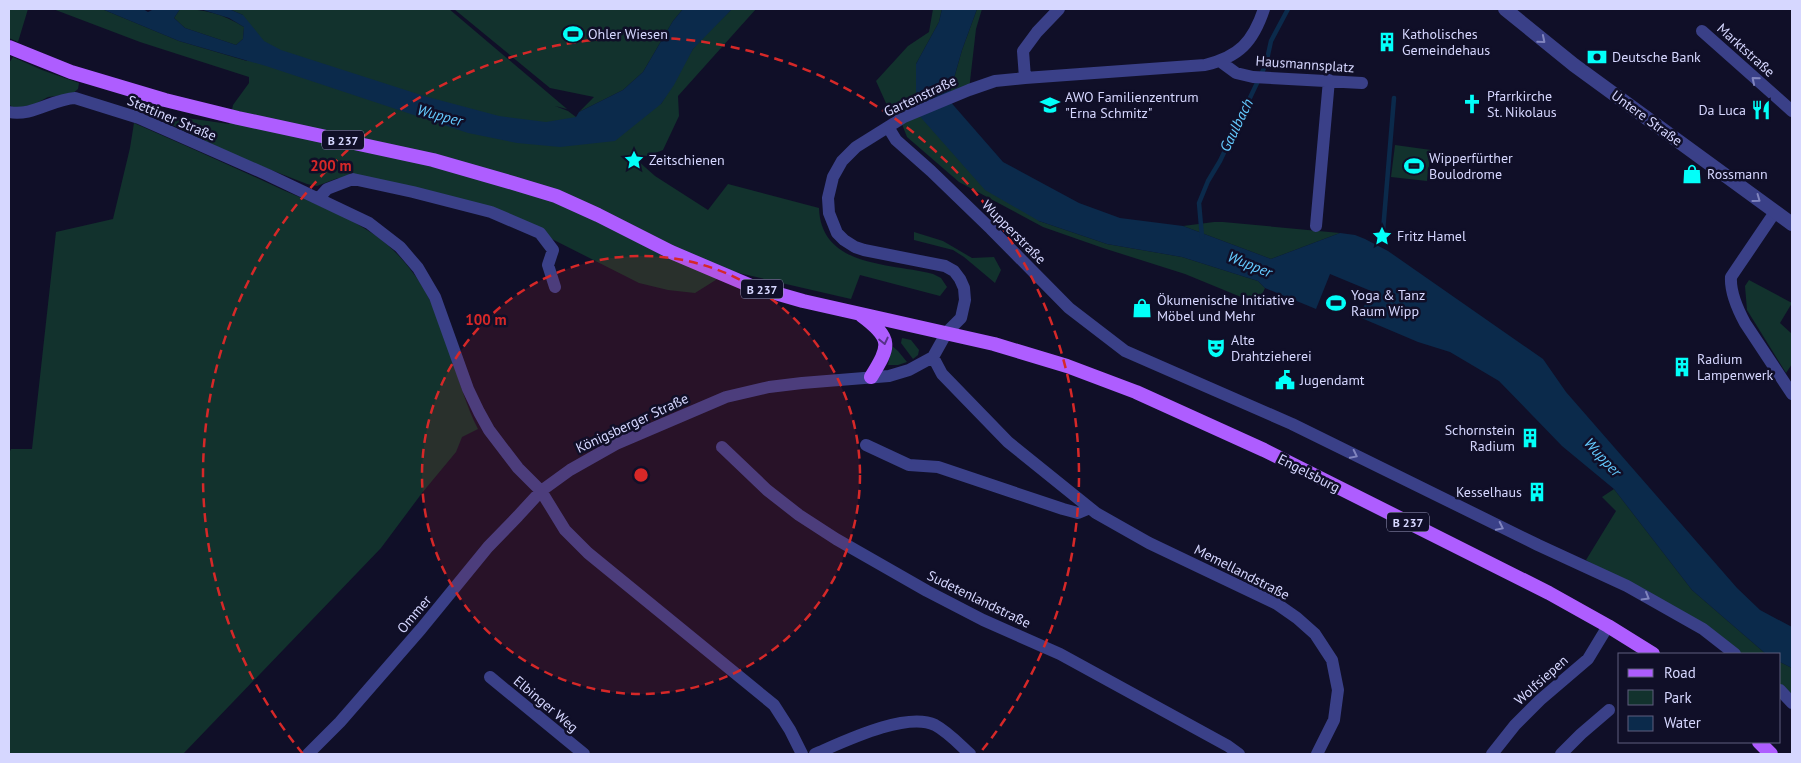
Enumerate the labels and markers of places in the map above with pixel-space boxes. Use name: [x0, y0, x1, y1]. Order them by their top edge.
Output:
sports icon: Ohler Wiesen: [562, 23, 584, 45]
place label: Ohler Wiesen: [588, 25, 668, 43]
place label: Katholisches Gemeindehaus: [1402, 25, 1490, 59]
building icon: Katholisches Gemeindehaus: [1376, 31, 1398, 53]
bank icon: Deutsche Bank: [1586, 46, 1608, 68]
place label: Deutsche Bank: [1612, 48, 1701, 66]
place label: Pfarrkirche St. Nikolaus: [1487, 87, 1557, 121]
place label: AWO Familienzentrum "Erna Schmitz": [1065, 88, 1199, 122]
church icon: Pfarrkirche St. Nikolaus: [1461, 93, 1483, 115]
school or university icon: AWO Familienzentrum "Erna Schmitz": [1039, 94, 1061, 116]
restaurant icon: Da Luca: [1750, 99, 1772, 121]
place label: Da Luca: [1698, 101, 1746, 119]
place icon: Zeitschienen: [623, 149, 645, 171]
place label: Wipperfürther Boulodrome: [1429, 149, 1513, 183]
place label: Zeitschienen: [649, 151, 725, 169]
sports icon: Wipperfürther Boulodrome: [1403, 155, 1425, 177]
shop icon: Rossmann: [1681, 163, 1703, 185]
place label: Rossmann: [1707, 165, 1768, 183]
place icon: Fritz Hamel: [1371, 225, 1393, 247]
place label: Fritz Hamel: [1397, 227, 1466, 245]
place label: Yoga & Tanz Raum Wipp: [1351, 286, 1425, 320]
place label: Ökumenische Initiative Möbel und Mehr: [1157, 291, 1295, 325]
sports icon: Yoga & Tanz Raum Wipp: [1325, 292, 1347, 314]
shop icon: Ökumenische Initiative Möbel und Mehr: [1131, 297, 1153, 319]
place label: Alte Drahtzieherei: [1231, 331, 1312, 365]
theatre icon: Alte Drahtzieherei: [1205, 337, 1227, 359]
place label: Radium Lampenwerk: [1697, 350, 1774, 384]
building icon: Radium Lampenwerk: [1671, 356, 1693, 378]
public building icon: Jugendamt: [1274, 369, 1296, 391]
place label: Jugendamt: [1299, 371, 1365, 389]
place label: Schornstein Radium: [1445, 421, 1515, 455]
building icon: Schornstein Radium: [1519, 427, 1541, 449]
centre of rings: [632, 466, 650, 484]
building icon: Kesselhaus: [1526, 481, 1548, 503]
place label: Kesselhaus: [1456, 483, 1522, 501]

